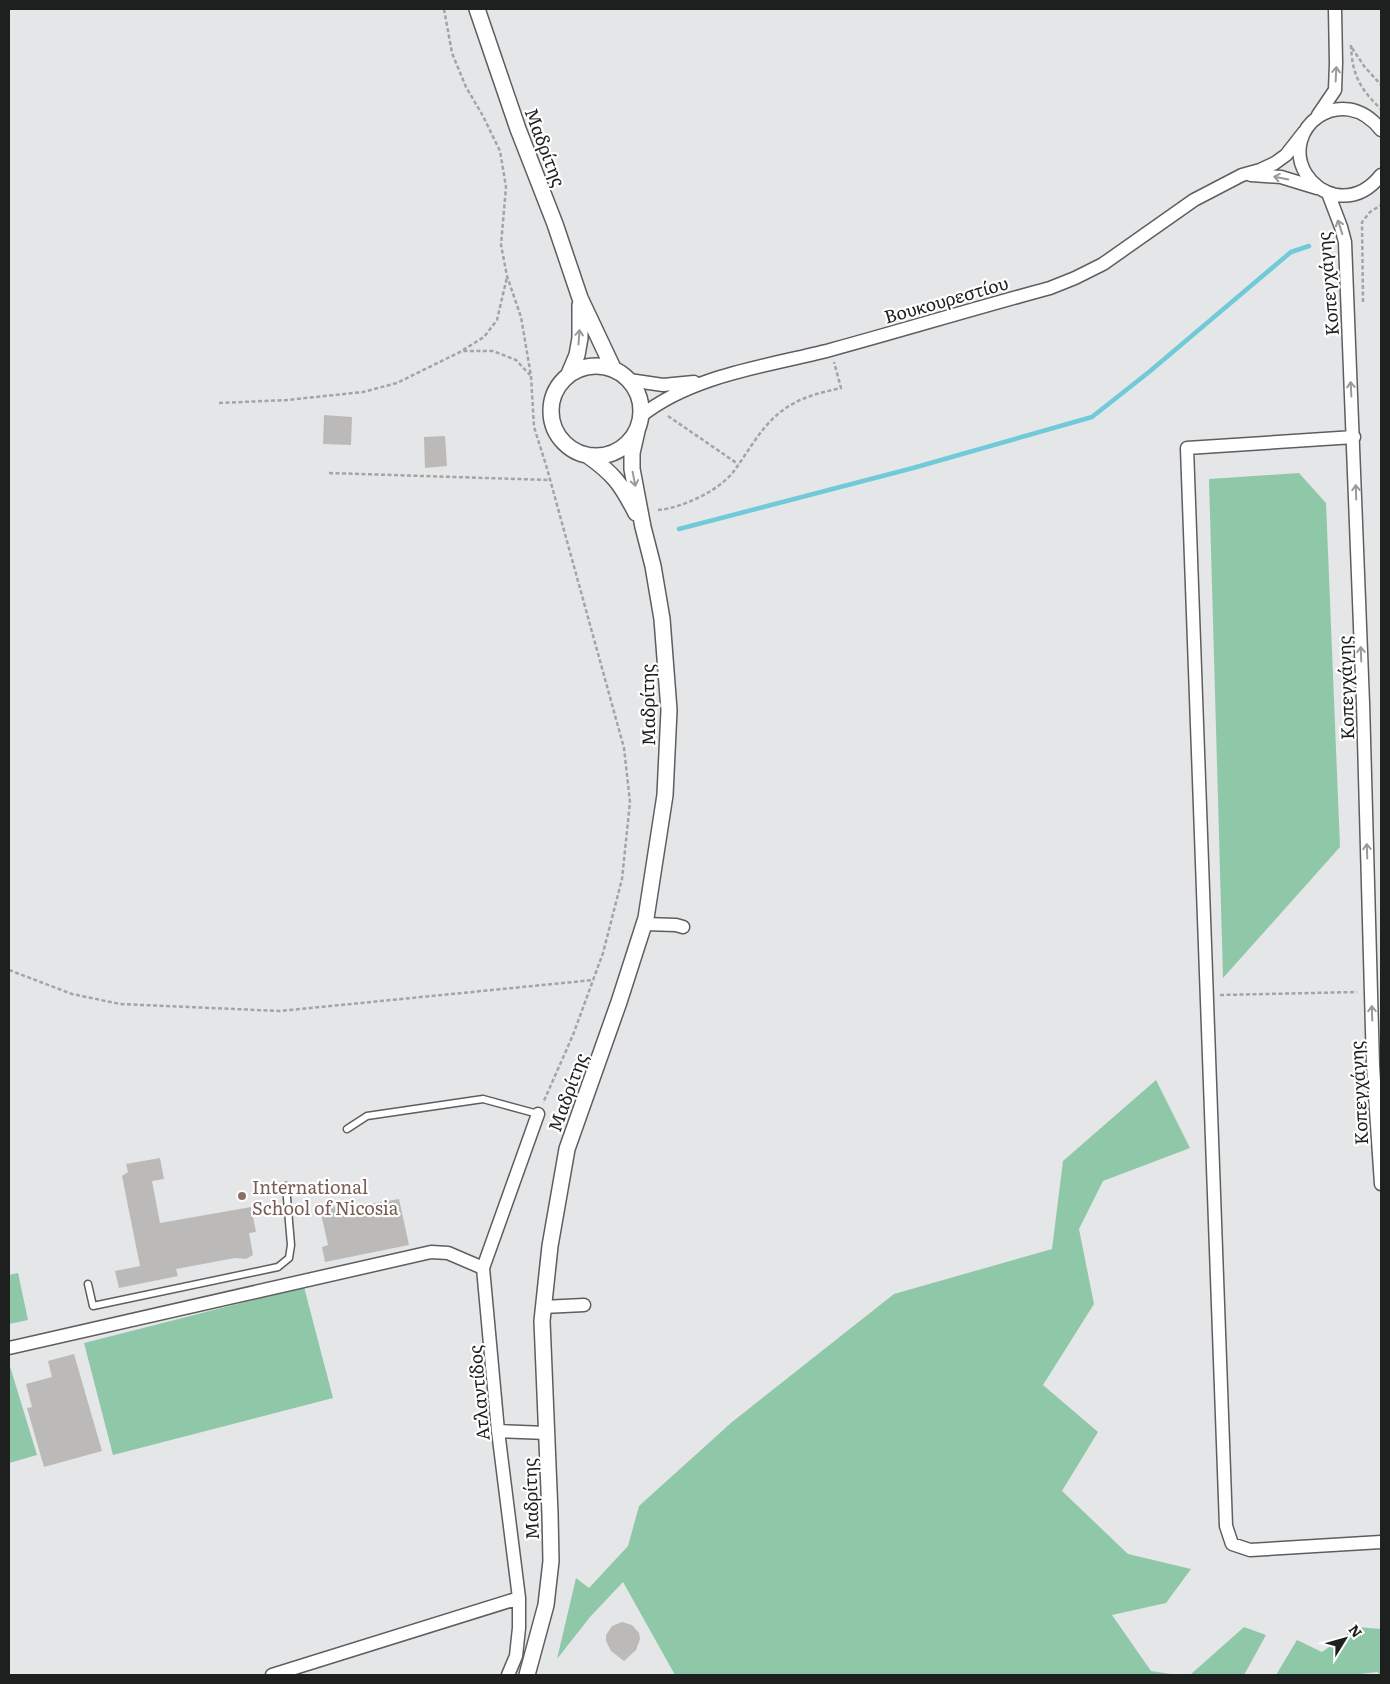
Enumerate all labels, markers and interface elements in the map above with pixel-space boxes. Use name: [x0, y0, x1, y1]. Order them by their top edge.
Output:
one-way arrow: [1331, 66, 1340, 82]
street label: Μαδρίτης: [519, 104, 573, 190]
one-way arrow: [1274, 172, 1290, 182]
one-way arrow: [1335, 219, 1345, 235]
street label: Κοπεγχάγης: [1309, 231, 1345, 337]
street label: Βουκουρεστίου: [881, 268, 1011, 330]
one-way arrow: [575, 329, 584, 345]
one-way arrow: [1347, 381, 1356, 397]
one-way arrow: [630, 470, 640, 486]
one-way arrow: [1351, 484, 1360, 500]
street label: Κοπεγχάγης: [1330, 635, 1360, 741]
one-way arrow: [1357, 646, 1366, 662]
street label: Μαδρίτης: [633, 664, 661, 746]
one-way arrow: [1363, 843, 1372, 859]
one-way arrow: [1367, 1005, 1377, 1022]
street label: Κοπεγχάγης: [1342, 1040, 1374, 1146]
street label: Μαδρίτης: [540, 1049, 594, 1135]
place label: International School of Nicosia: [252, 1173, 399, 1221]
marker: International School of Nicosia: [236, 1190, 248, 1202]
street label: Ατλαντίδος: [460, 1344, 496, 1442]
street label: Μαδρίτης: [515, 1457, 545, 1541]
north arrow: [1320, 1614, 1370, 1664]
text: N: [1345, 1620, 1368, 1641]

